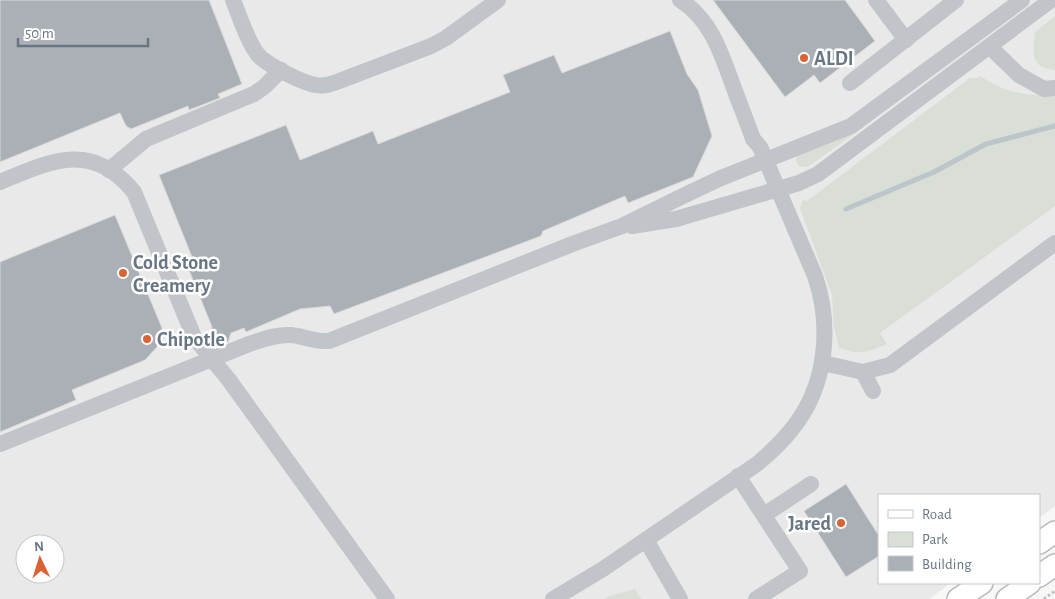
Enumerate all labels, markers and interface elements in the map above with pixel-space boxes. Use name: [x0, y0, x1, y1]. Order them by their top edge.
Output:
scale bar: [18, 15, 148, 47]
text: 50 m: [25, 26, 54, 41]
place label: ALDI: [814, 49, 854, 69]
marker: ALDI: [798, 52, 810, 64]
place label: Cold Stone Creamery: [133, 253, 218, 296]
marker: Cold Stone Creamery: [117, 267, 129, 279]
place label: Chipotle: [157, 330, 225, 350]
marker: Chipotle: [141, 333, 153, 345]
legend: [878, 494, 1040, 584]
text: Road: [922, 507, 952, 522]
place label: Jared: [788, 514, 831, 534]
marker: Jared: [835, 517, 847, 529]
text: Park: [922, 532, 948, 547]
north arrow: [15, 534, 65, 584]
text: N: [34, 540, 45, 554]
text: Building: [922, 557, 972, 572]

